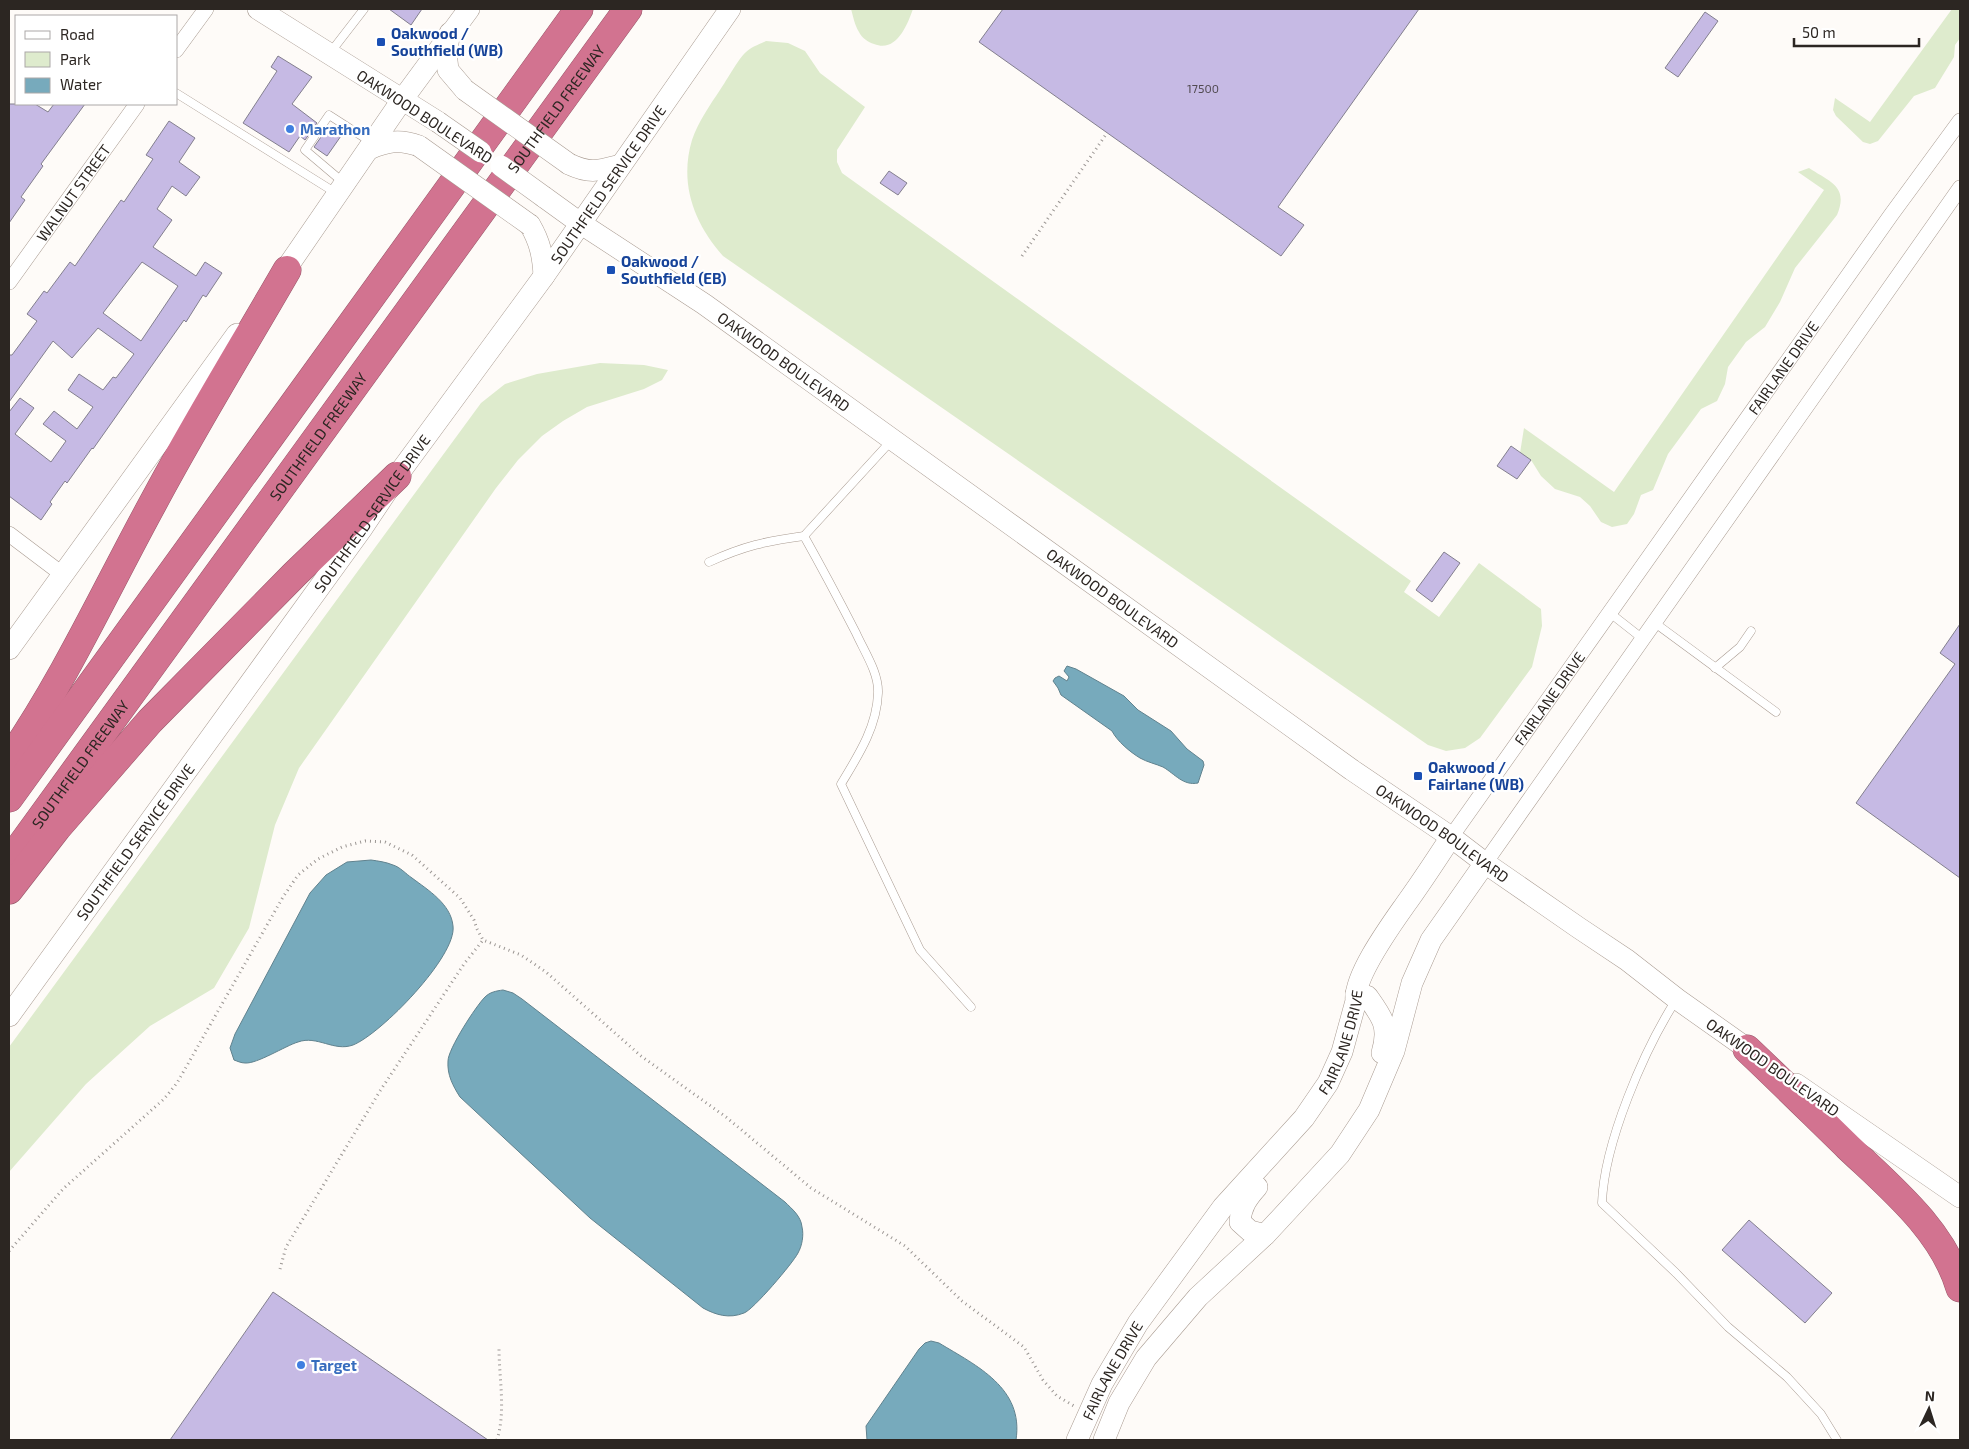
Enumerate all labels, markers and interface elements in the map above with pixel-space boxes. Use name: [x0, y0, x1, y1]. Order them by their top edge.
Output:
legend: [15, 15, 178, 105]
scale bar: [1794, 15, 1919, 47]
text: 50 m: [1802, 23, 1836, 41]
place label: Oakwood / Southfield (WB): [391, 24, 503, 59]
text: Road: [60, 25, 95, 43]
marker: Oakwood / Southfield (WB): [375, 36, 387, 48]
street label: SOUTHFIELD FREEWAY: [503, 41, 609, 176]
text: Park: [60, 50, 91, 68]
street label: OAKWOOD BOULEVARD: [354, 65, 496, 167]
text: Water: [60, 75, 102, 93]
house number: 17500: [1187, 81, 1219, 95]
street label: SOUTHFIELD SERVICE DRIVE: [547, 102, 669, 267]
place label: Marathon: [300, 120, 370, 138]
marker: Marathon: [284, 123, 296, 135]
street label: WALNUT STREET: [32, 140, 114, 245]
place label: Oakwood / Southfield (EB): [621, 252, 727, 287]
marker: Oakwood / Southfield (EB): [605, 264, 617, 276]
street label: OAKWOOD BOULEVARD: [714, 308, 854, 415]
street label: FAIRLANE DRIVE: [1744, 317, 1822, 418]
street label: SOUTHFIELD FREEWAY: [265, 368, 371, 504]
street label: SOUTHFIELD SERVICE DRIVE: [310, 431, 434, 596]
street label: OAKWOOD BOULEVARD: [1043, 544, 1182, 652]
street label: FAIRLANE DRIVE: [1510, 648, 1588, 748]
street label: SOUTHFIELD FREEWAY: [28, 696, 133, 832]
place label: Oakwood / Fairlane (WB): [1428, 758, 1524, 793]
street label: SOUTHFIELD SERVICE DRIVE: [72, 760, 198, 924]
marker: Oakwood / Fairlane (WB): [1412, 770, 1424, 782]
street label: OAKWOOD BOULEVARD: [1373, 780, 1513, 886]
street label: FAIRLANE DRIVE: [1314, 989, 1366, 1098]
street label: OAKWOOD BOULEVARD: [1703, 1014, 1843, 1120]
street label: FAIRLANE DRIVE: [1078, 1318, 1146, 1423]
place label: Target: [311, 1356, 357, 1374]
marker: Target: [295, 1359, 307, 1371]
north arrow: [1904, 1384, 1954, 1434]
text: N: [1924, 1387, 1936, 1404]

